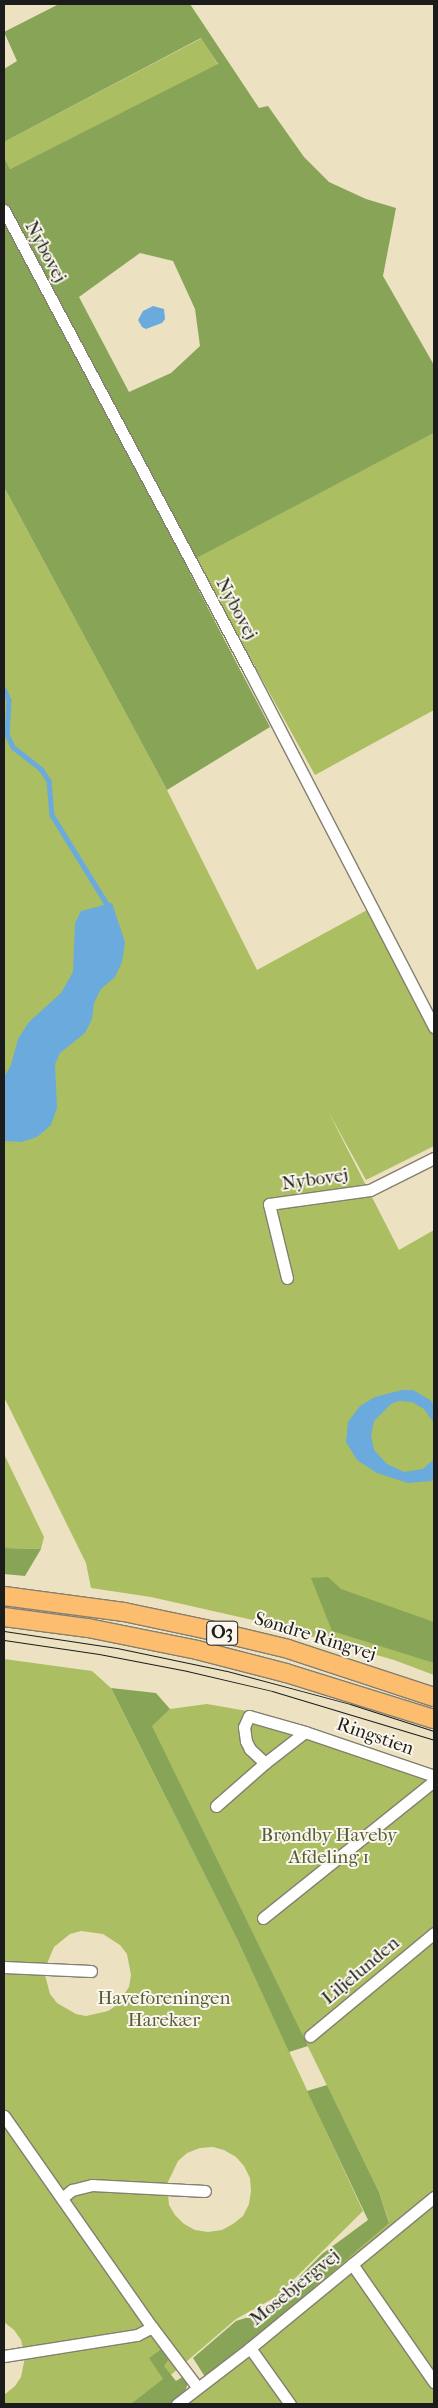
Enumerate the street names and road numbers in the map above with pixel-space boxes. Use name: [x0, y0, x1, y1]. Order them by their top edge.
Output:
street label: Nybovej: [19, 217, 71, 287]
street label: Nybovej: [210, 574, 262, 644]
street label: Nybovej: [280, 1164, 350, 1196]
street label: Søndre Ringvej: [251, 1608, 379, 1666]
road number: O3: [206, 1618, 238, 1649]
street label: Ringstien: [333, 1713, 417, 1761]
street label: Liljelunden: [318, 1932, 404, 2010]
street label: Mosebjergvej: [245, 2245, 345, 2331]

